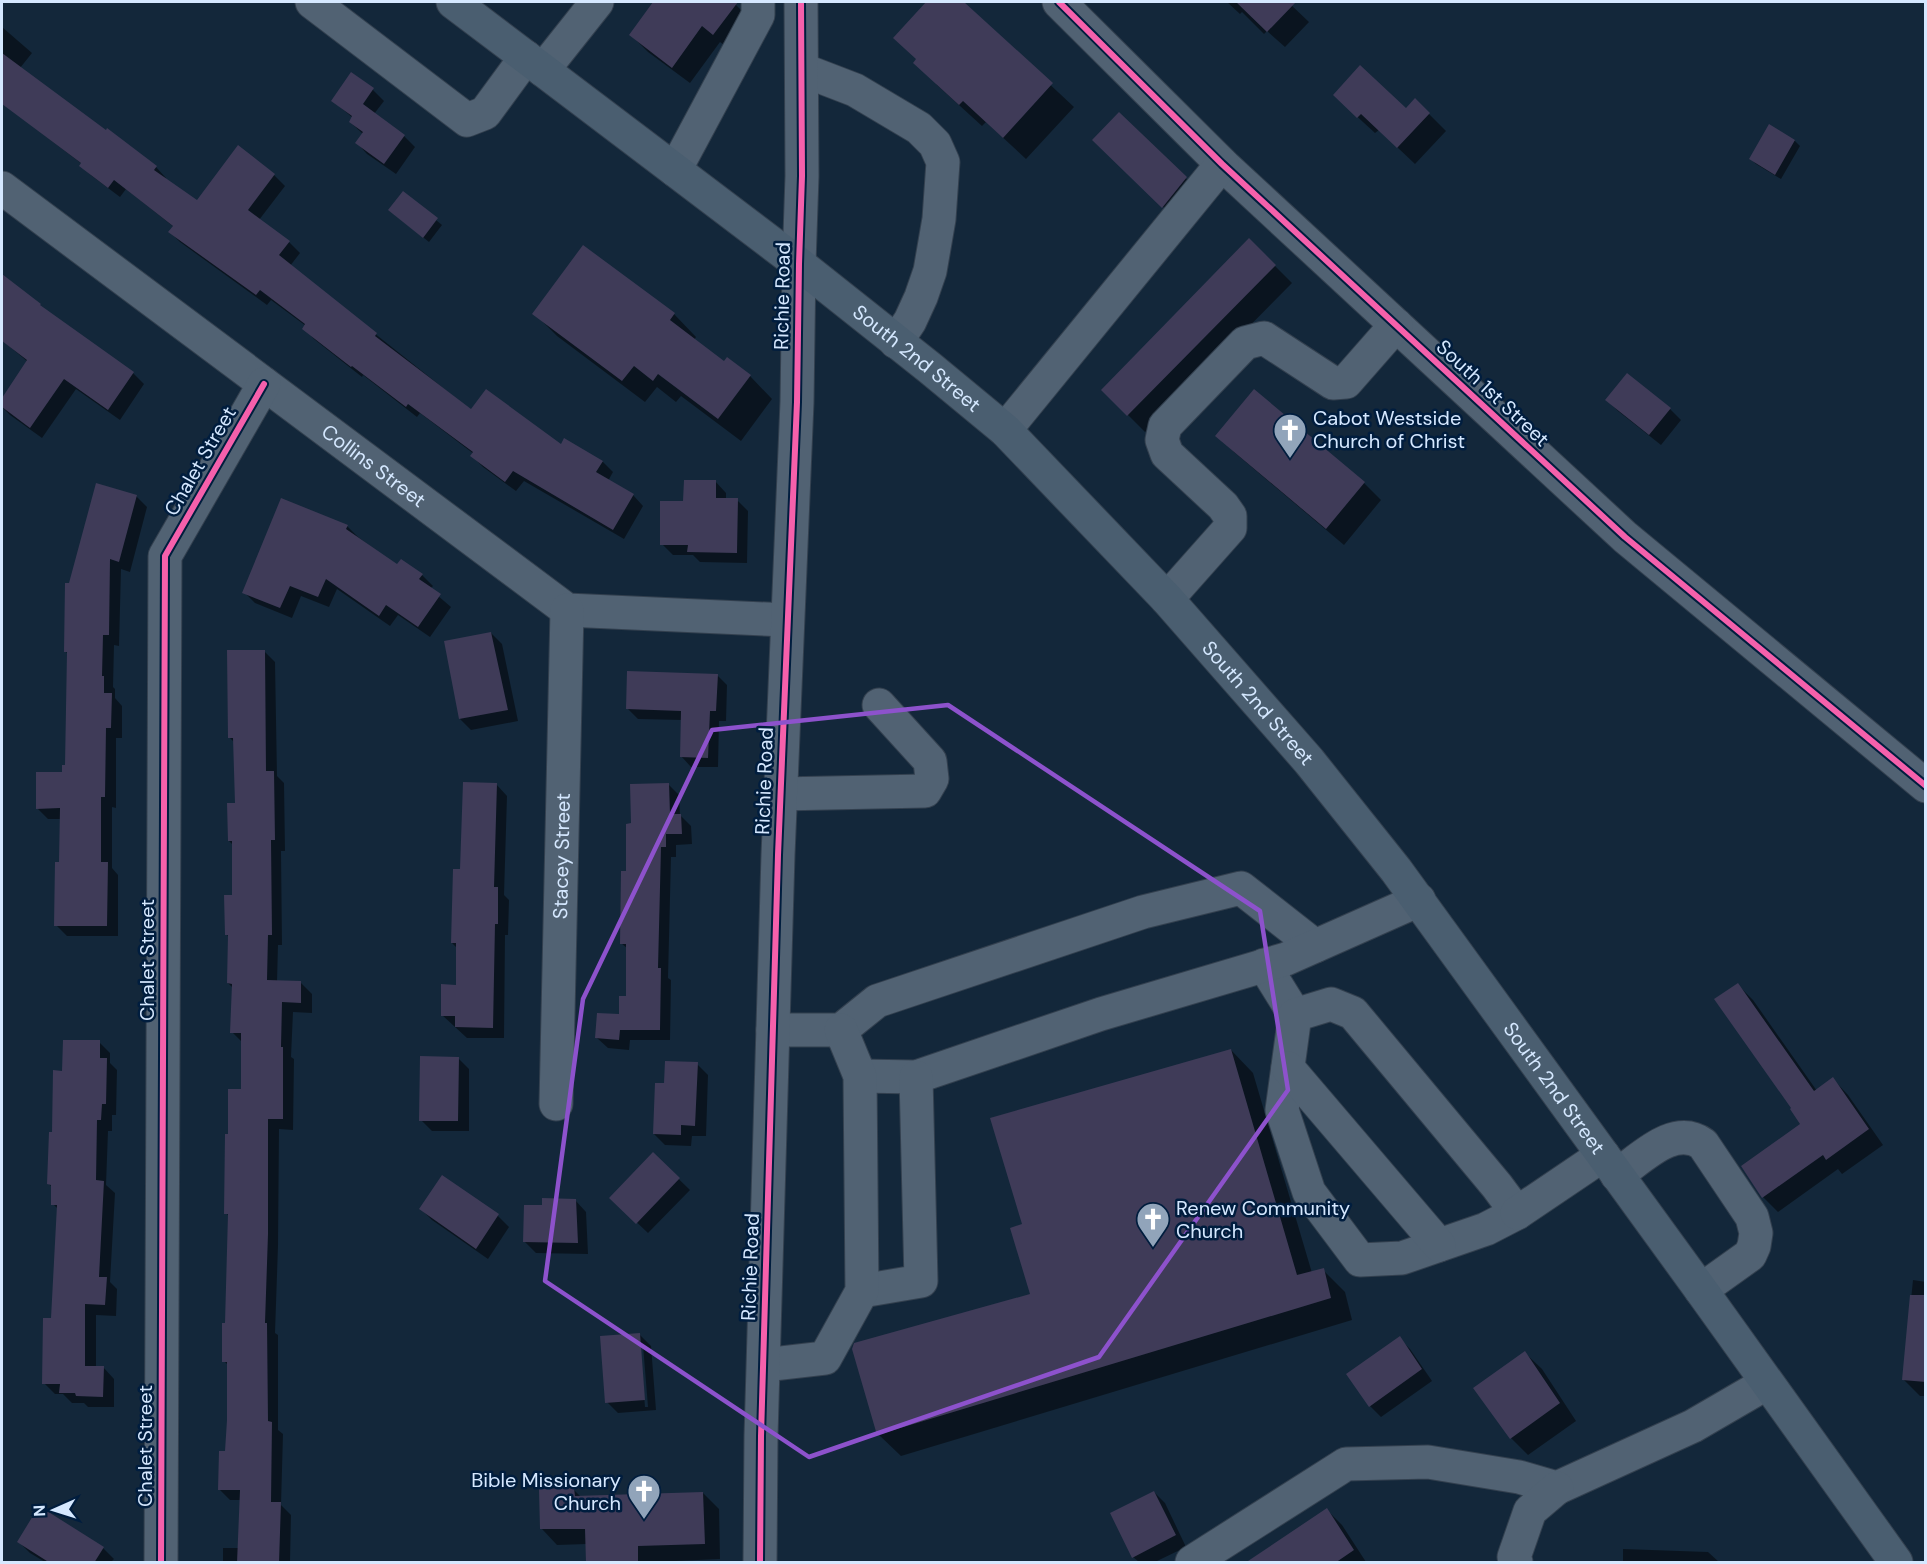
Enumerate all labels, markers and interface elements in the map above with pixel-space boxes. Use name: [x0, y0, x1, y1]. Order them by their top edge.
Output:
street label: Richie Road: [768, 242, 796, 350]
street label: South 2nd Street: [848, 299, 986, 418]
street label: South 1st Street: [1431, 334, 1555, 452]
street label: Chalet Street: [158, 402, 242, 520]
place label: Cabot Westside Church of Christ: [1313, 405, 1465, 454]
church icon: Cabot Westside Church of Christ: [1272, 412, 1308, 459]
street label: Collins Street: [316, 418, 431, 513]
street label: South 2nd Street: [1197, 635, 1320, 771]
street label: Richie Road: [749, 727, 779, 835]
street label: Stacey Street: [547, 793, 576, 919]
street label: Chalet Street: [134, 899, 160, 1021]
street label: South 2nd Street: [1498, 1017, 1611, 1159]
place label: Renew Community Church: [1176, 1195, 1350, 1244]
church icon: Renew Community Church: [1135, 1201, 1171, 1248]
street label: Richie Road: [735, 1213, 765, 1321]
street label: Chalet Street: [132, 1385, 158, 1507]
place label: Bible Missionary Church: [471, 1467, 621, 1516]
church icon: Bible Missionary Church: [626, 1473, 662, 1520]
north arrow: [24, 1480, 84, 1540]
text: N: [29, 1504, 50, 1517]

